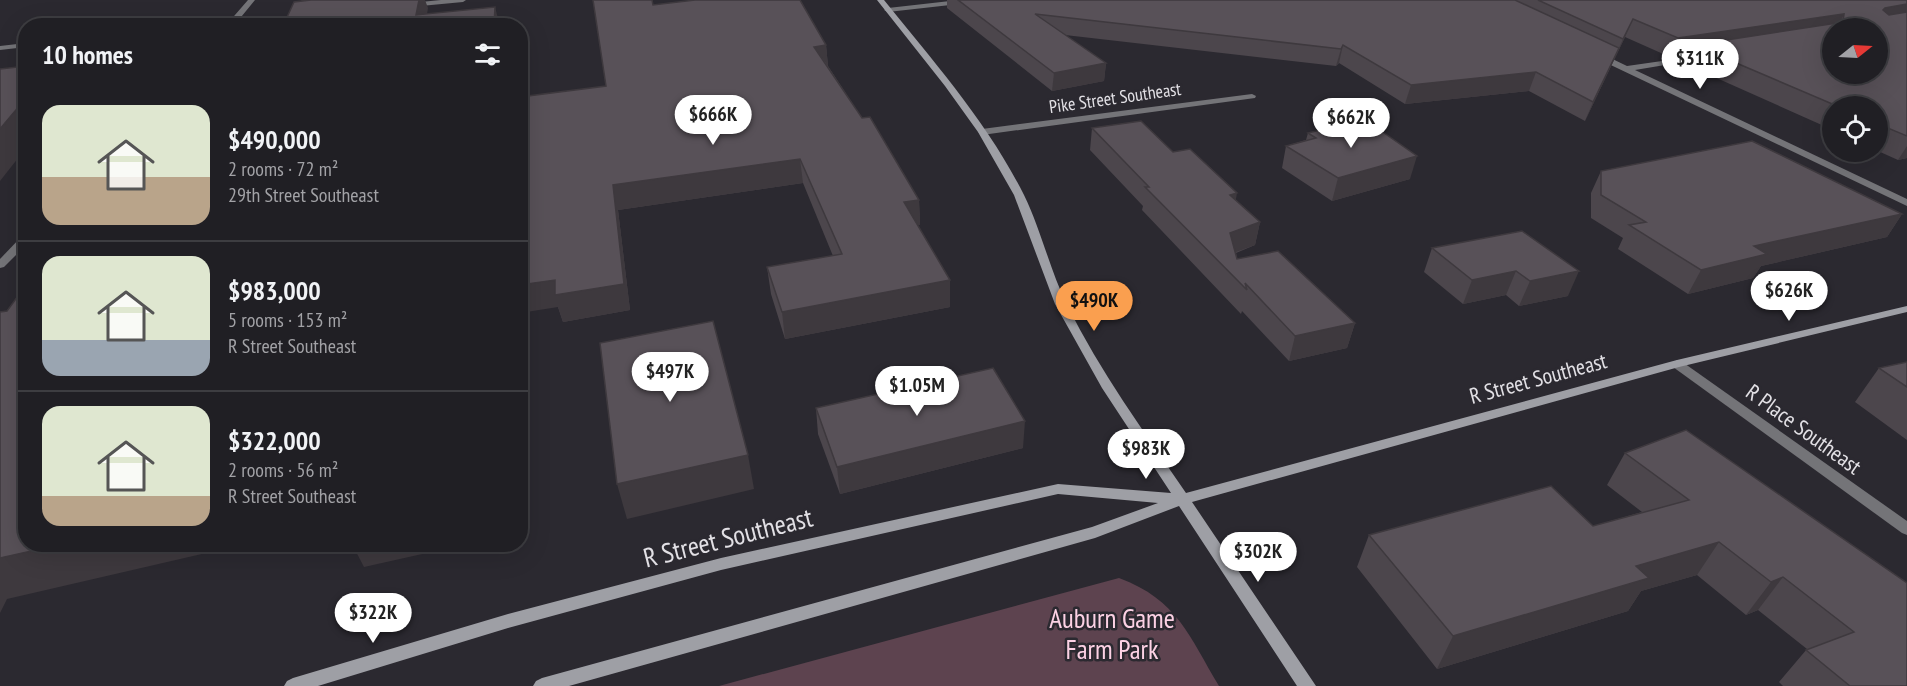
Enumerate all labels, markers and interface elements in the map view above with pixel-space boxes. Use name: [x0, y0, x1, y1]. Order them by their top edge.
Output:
north arrow: [1822, 18, 1888, 84]
map controls: [1822, 18, 1888, 162]
text: 10 homes: [42, 38, 133, 71]
icon: filters: [471, 38, 504, 71]
pin: $311K: [1658, 39, 1742, 90]
text: $311K: [1676, 45, 1724, 71]
street label: Pike Street Southeast: [1047, 77, 1182, 118]
pin: $666K: [671, 95, 755, 146]
button: locate: [1822, 96, 1888, 162]
pin: $662K: [1309, 98, 1393, 149]
text: $666K: [689, 101, 737, 127]
text: $662K: [1327, 104, 1375, 130]
text: $490,000: [228, 123, 321, 156]
icon: home: [90, 129, 162, 201]
text: 2 rooms · 72 m²: [228, 156, 338, 182]
text: 29th Street Southeast: [228, 182, 379, 208]
pin: $626K: [1747, 271, 1831, 322]
text: $983,000: [228, 274, 321, 307]
text: $626K: [1765, 277, 1813, 303]
icon: home: [90, 280, 162, 352]
pin: $490K: [1052, 281, 1136, 332]
text: $490K: [1070, 287, 1118, 313]
text: 5 rooms · 153 m²: [228, 307, 347, 333]
text: R Street Southeast: [228, 333, 356, 359]
street label: R Street Southeast: [1466, 346, 1610, 410]
pin: $497K: [628, 352, 712, 403]
text: $497K: [646, 358, 694, 384]
pin: $1.05M: [868, 366, 966, 417]
text: $1.05M: [889, 372, 945, 398]
street label: R Place Southeast: [1741, 378, 1867, 480]
text: $322,000: [228, 424, 321, 457]
pin: $983K: [1104, 429, 1188, 480]
icon: home: [90, 430, 162, 502]
text: $983K: [1122, 435, 1170, 461]
text: 2 rooms · 56 m²: [228, 457, 338, 483]
text: R Street Southeast: [228, 483, 356, 509]
street label: R Street Southeast: [640, 499, 816, 574]
pin: $302K: [1216, 532, 1300, 583]
text: $302K: [1234, 538, 1282, 564]
pin: $322K: [331, 593, 415, 644]
text: $322K: [349, 599, 397, 625]
park label: Auburn Game Farm Park: [1049, 601, 1175, 666]

